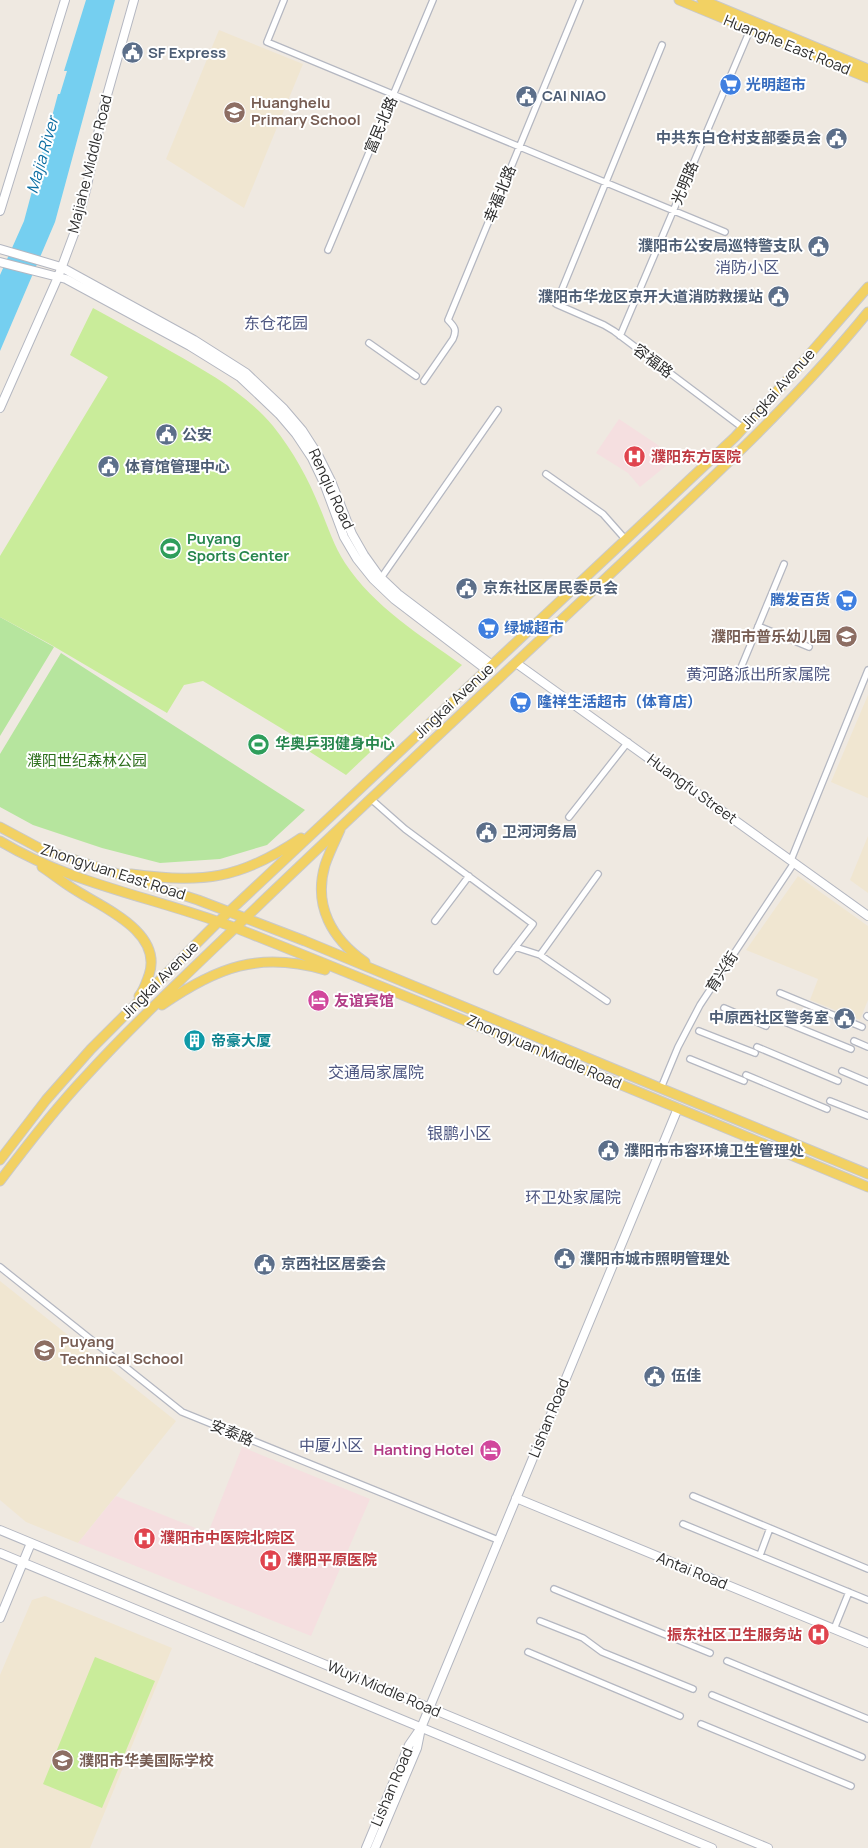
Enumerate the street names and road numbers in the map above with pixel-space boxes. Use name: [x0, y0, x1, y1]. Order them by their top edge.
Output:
street label: Huanghe East Road: [721, 9, 854, 80]
street label: Majiahe Middle Road: [62, 92, 117, 235]
street label: 富民北路: [359, 93, 402, 157]
street label: 光明路: [666, 158, 703, 208]
street label: 幸福北路: [479, 162, 521, 226]
street label: 容福路: [629, 339, 678, 383]
street label: Jingkai Avenue: [736, 344, 820, 434]
street label: Renqiu Road: [304, 445, 359, 533]
street label: Jingkai Avenue: [409, 658, 498, 743]
street label: Huangfu Street: [643, 749, 742, 828]
street label: Zhongyuan East Road: [38, 838, 188, 905]
street label: Jingkai Avenue: [116, 936, 203, 1023]
street label: 育兴街: [701, 947, 743, 996]
street label: Zhongyuan Middle Road: [463, 1009, 625, 1094]
street label: Lishan Road: [523, 1375, 574, 1461]
street label: 安泰路: [207, 1414, 257, 1451]
street label: Antai Road: [654, 1547, 731, 1594]
street label: Wuyi Middle Road: [324, 1655, 444, 1722]
street label: Lishan Road: [366, 1744, 418, 1829]

